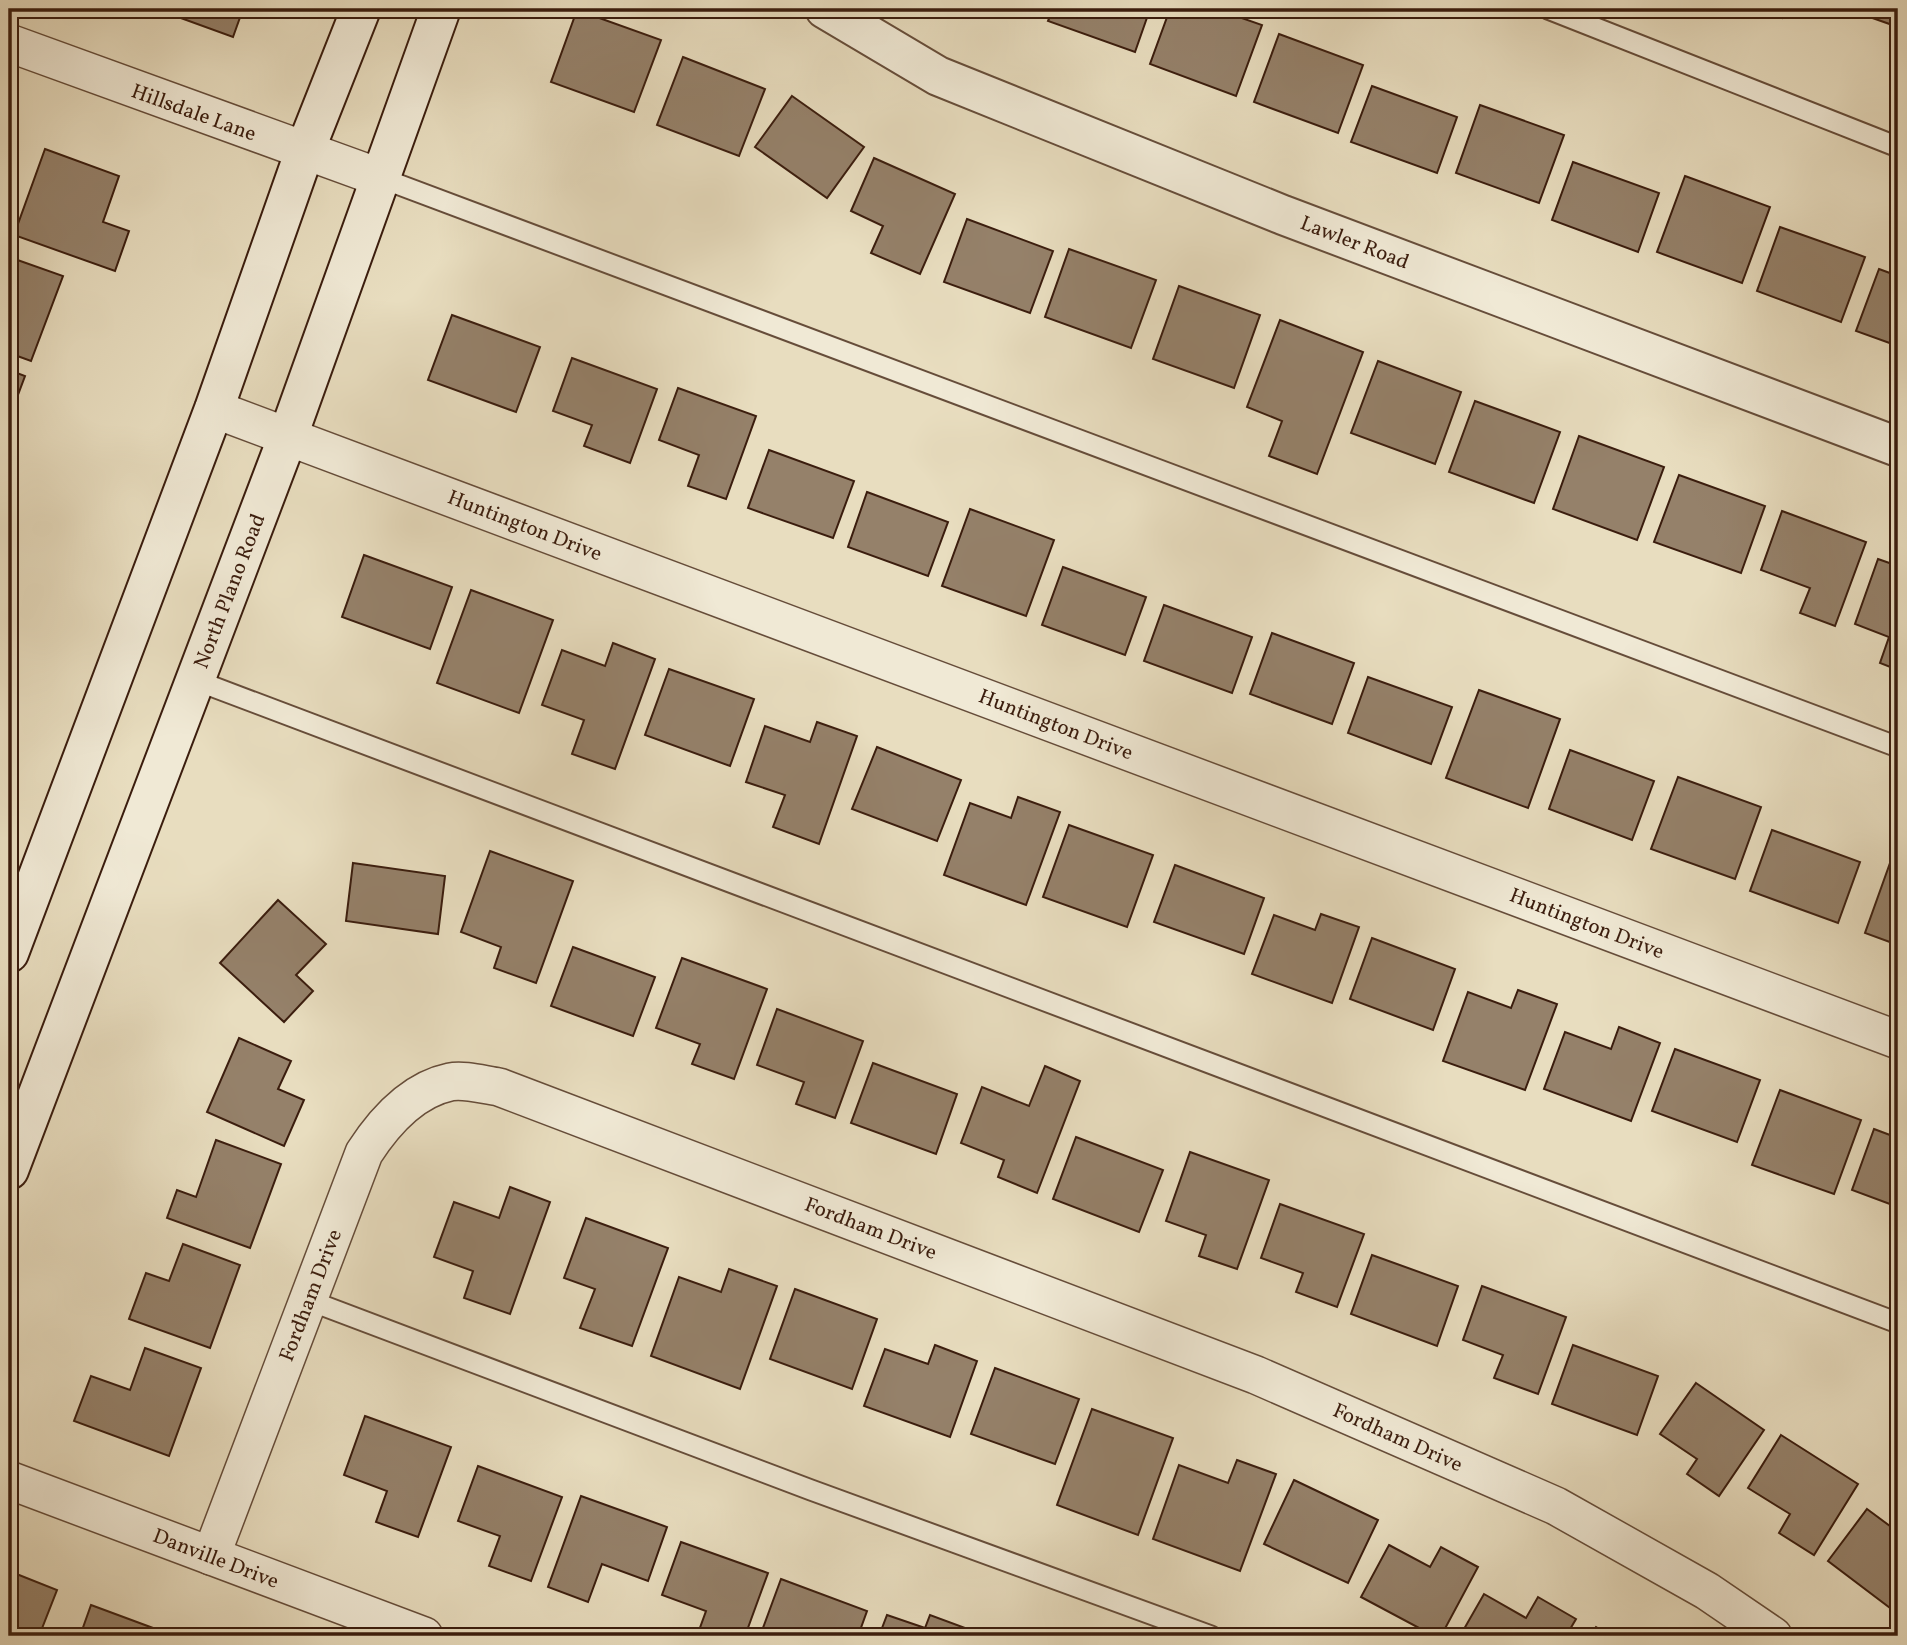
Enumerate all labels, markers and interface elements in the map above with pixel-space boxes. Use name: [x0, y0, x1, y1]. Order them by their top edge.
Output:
street label: Hillsdale Lane: [127, 77, 260, 149]
street label: Lawler Road: [1296, 209, 1413, 277]
street label: Huntington Drive: [443, 484, 606, 569]
street label: North Plano Road: [187, 510, 273, 673]
street label: Huntington Drive: [974, 683, 1137, 768]
street label: Huntington Drive: [1505, 882, 1668, 967]
street label: Fordham Drive: [800, 1191, 941, 1268]
street label: Fordham Drive: [273, 1225, 350, 1366]
street label: Fordham Drive: [1328, 1397, 1467, 1480]
street label: Danville Drive: [148, 1522, 283, 1597]

